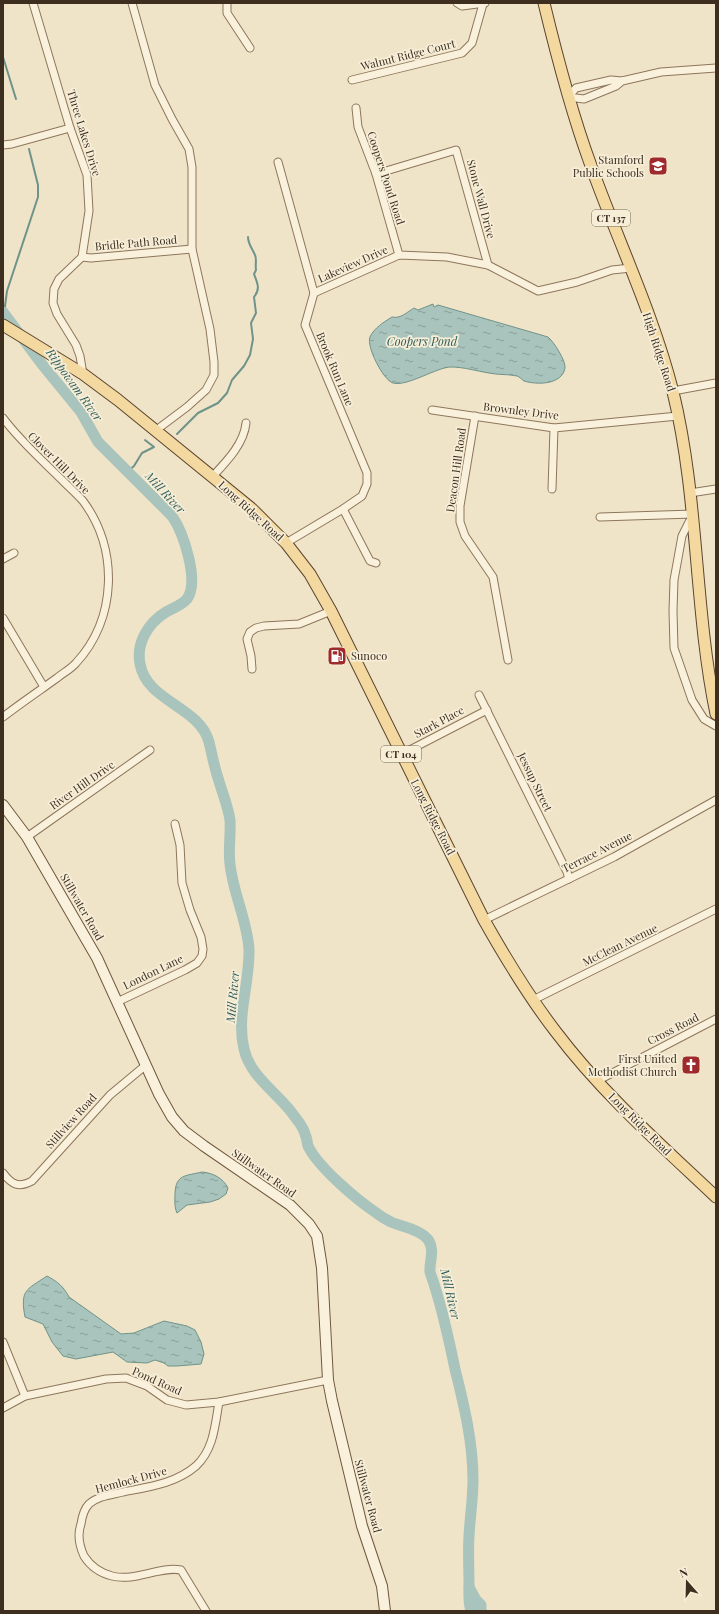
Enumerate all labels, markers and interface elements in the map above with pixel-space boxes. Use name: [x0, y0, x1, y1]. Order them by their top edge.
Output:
street label: Walnut Ridge Court: [358, 35, 457, 74]
street label: Three Lakes Drive: [64, 88, 105, 178]
street label: Coopers Pond Road: [364, 129, 409, 227]
place label: Stamford Public Schools: [573, 152, 645, 180]
school or university icon: Stamford Public Schools: [647, 155, 669, 177]
street label: Stone Wall Drive: [464, 158, 499, 240]
road number: CT 137: [592, 210, 630, 226]
street label: Bridle Path Road: [94, 231, 178, 254]
street label: Lakeview Drive: [315, 241, 391, 286]
street label: High Ridge Road: [640, 310, 680, 394]
street label: Brook Run Lane: [313, 330, 358, 408]
water label: Coopers Pond: [387, 333, 458, 349]
water label: Rippowam River: [42, 344, 107, 425]
street label: Brownley Drive: [482, 398, 560, 423]
street label: Deacon Hill Road: [442, 426, 469, 513]
street label: Clover Hill Drive: [25, 428, 94, 497]
water label: Mill River: [142, 467, 190, 517]
street label: Long Ridge Road: [215, 477, 288, 544]
fuel station icon: Sunoco: [326, 645, 348, 667]
place label: Sunoco: [351, 648, 387, 663]
street label: Stark Place: [411, 702, 467, 741]
road number: CT 104: [381, 746, 421, 762]
street label: Jessup Street: [514, 749, 556, 814]
street label: River Hill Drive: [46, 756, 118, 813]
street label: Long Ridge Road: [408, 776, 459, 858]
street label: Terrace Avenue: [559, 827, 635, 876]
street label: Stillwater Road: [57, 870, 108, 944]
street label: McClean Avenue: [580, 920, 660, 969]
street label: London Lane: [120, 950, 186, 993]
water label: Mill River: [222, 970, 242, 1024]
street label: Cross Road: [644, 1009, 702, 1048]
place label: First United Methodist Church: [588, 1051, 678, 1079]
church icon: First United Methodist Church: [680, 1054, 702, 1076]
street label: Stillview Road: [42, 1089, 100, 1151]
street label: Long Ridge Road: [606, 1089, 676, 1159]
street label: Stillwater Road: [229, 1145, 300, 1201]
water label: Mill River: [437, 1266, 465, 1322]
street label: Pond Road: [130, 1363, 185, 1398]
street label: Stillwater Road: [352, 1458, 386, 1535]
street label: Hemlock Drive: [93, 1463, 169, 1496]
north arrow: [667, 1562, 707, 1602]
text: N: [677, 1564, 690, 1581]

